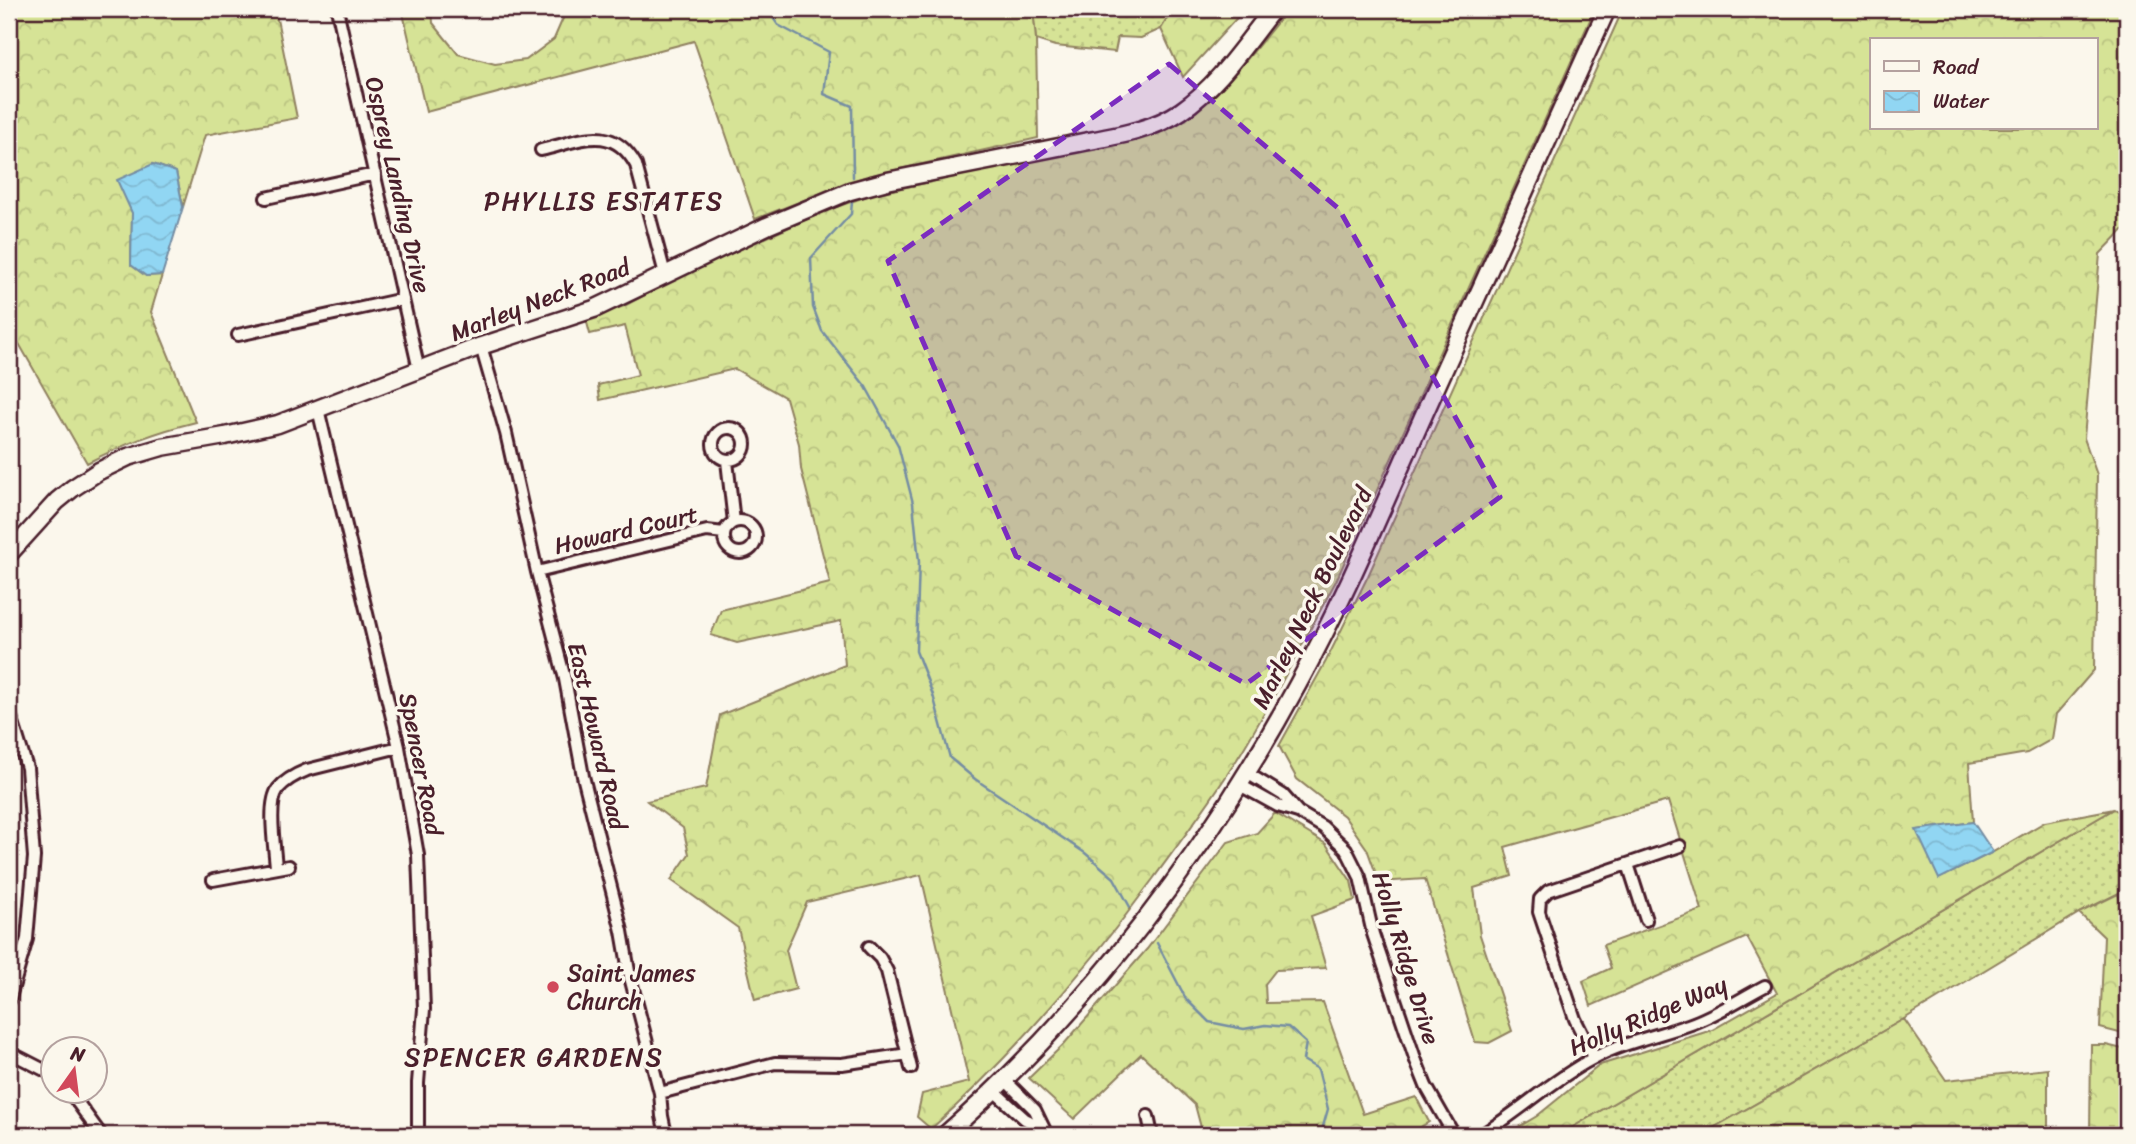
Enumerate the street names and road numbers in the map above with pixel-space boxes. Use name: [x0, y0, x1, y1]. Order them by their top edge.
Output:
street label: Osprey Landing Drive: [353, 73, 443, 297]
street label: Marley Neck Road: [444, 246, 637, 354]
street label: Marley Neck Boulevard: [1240, 478, 1385, 716]
street label: Howard Court: [550, 493, 702, 567]
street label: East Howard Road: [555, 638, 639, 835]
street label: Spencer Road: [387, 689, 456, 840]
street label: Holly Ridge Drive: [1360, 866, 1452, 1050]
street label: Holly Ridge Way: [1562, 963, 1734, 1068]

